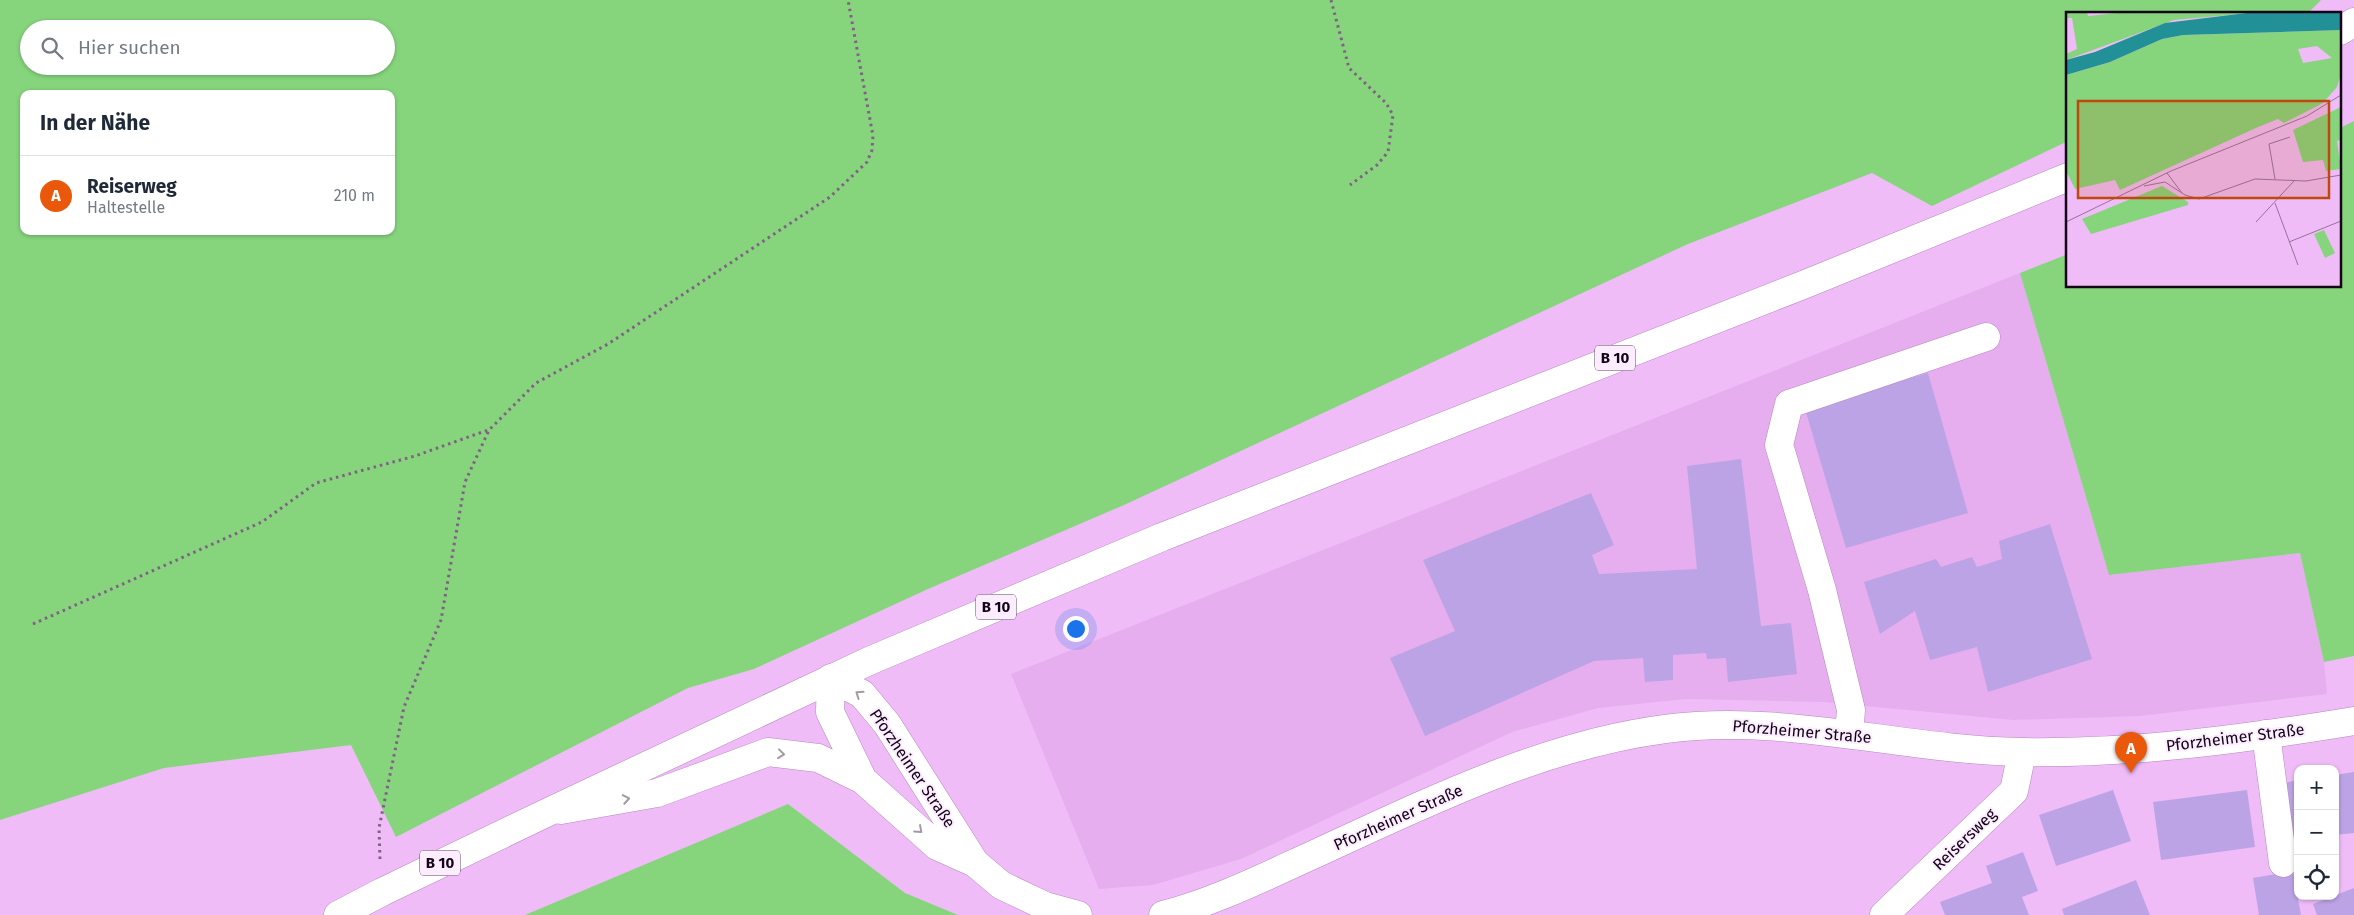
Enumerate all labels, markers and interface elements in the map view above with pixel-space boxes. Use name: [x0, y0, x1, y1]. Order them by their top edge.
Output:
inset map: [2066, 12, 2342, 288]
search box: [20, 20, 395, 75]
icon: search: [38, 34, 66, 62]
text: Hier suchen: [78, 36, 181, 59]
text: In der Nähe: [40, 110, 150, 136]
text: Reiserweg: [87, 175, 177, 198]
text: A: [51, 186, 61, 205]
text: 210 m: [334, 186, 375, 205]
text: Haltestelle: [87, 198, 165, 217]
road number: B 10: [1595, 346, 1635, 370]
road number: B 10: [976, 594, 1016, 620]
your location: [1063, 616, 1089, 642]
one-way arrow: [855, 691, 865, 700]
street label: Pforzheimer Straße: [866, 705, 959, 831]
street label: Pforzheimer Straße: [1732, 716, 1872, 747]
street label: Pforzheimer Straße: [2165, 720, 2305, 755]
pin: A: [2115, 732, 2147, 773]
one-way arrow: [777, 748, 785, 759]
map controls: [2294, 765, 2339, 900]
button: +: [2294, 765, 2339, 810]
street label: Pforzheimer Straße: [1331, 780, 1466, 854]
one-way arrow: [622, 794, 630, 804]
street label: Reisersweg: [1929, 804, 2000, 874]
button: −: [2294, 810, 2339, 855]
one-way arrow: [913, 824, 922, 832]
road number: B 10: [420, 850, 460, 876]
button: locate: [2294, 855, 2339, 900]

